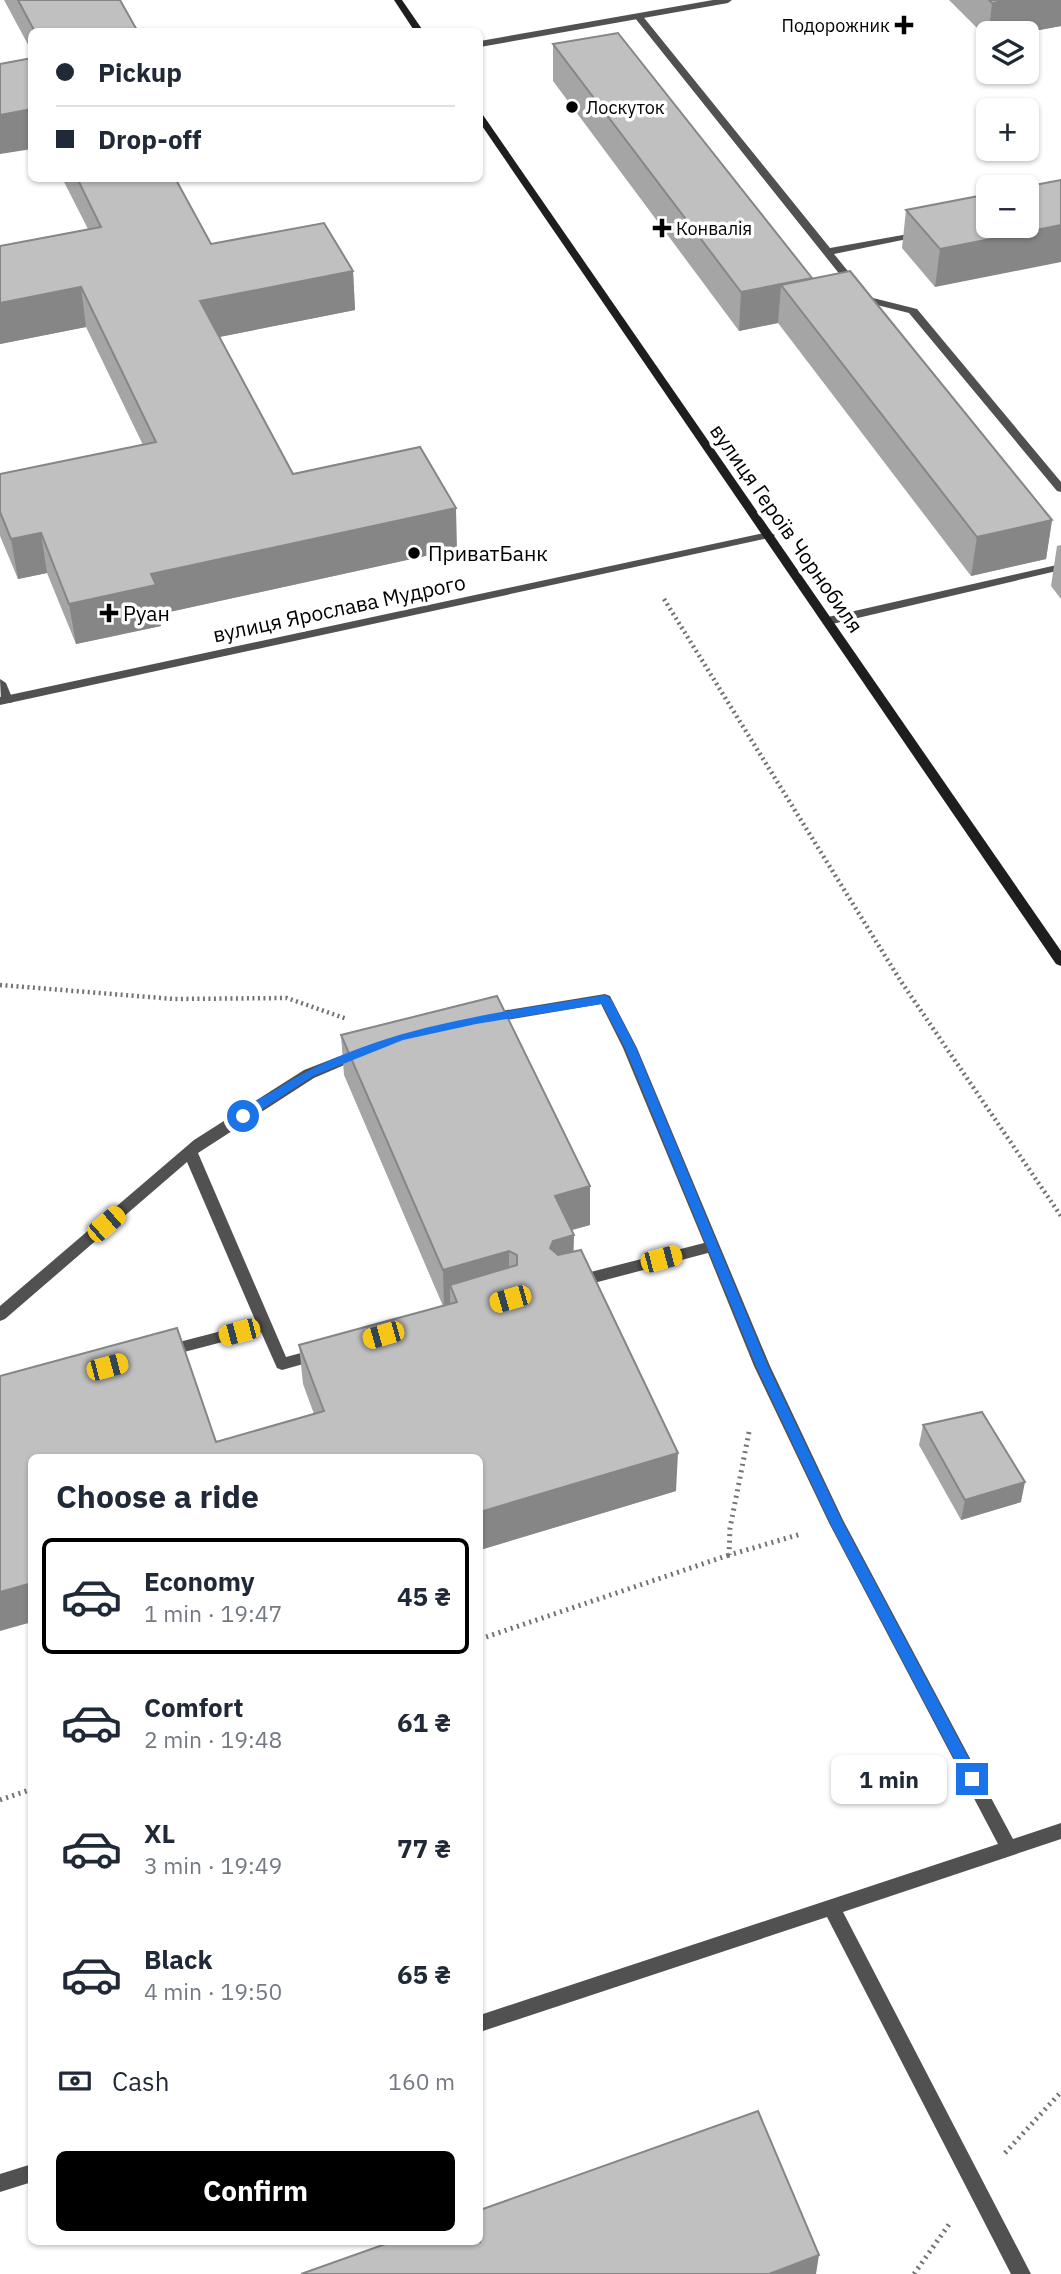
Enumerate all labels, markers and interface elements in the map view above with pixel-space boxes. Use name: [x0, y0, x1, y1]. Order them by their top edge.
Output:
place label: Подорожник: [781, 14, 890, 37]
marker: Подорожник: [896, 17, 912, 33]
map controls: [976, 21, 1039, 238]
button: layers: [976, 21, 1039, 84]
text: Pickup: [98, 55, 182, 89]
place label: Лоскуток: [586, 96, 665, 119]
button: +: [976, 98, 1039, 161]
marker: Лоскуток: [564, 99, 580, 115]
text: Drop-off: [98, 122, 201, 156]
button: −: [976, 175, 1039, 238]
place label: Конвалія: [676, 217, 752, 240]
marker: Конвалія: [654, 220, 670, 236]
street label: вулиця Героїв Чорнобиля: [704, 418, 870, 638]
place label: ПриватБанк: [428, 539, 548, 567]
marker: ПриватБанк: [406, 545, 422, 561]
street label: вулиця Ярослава Мудрого: [210, 568, 468, 648]
place label: Руан: [123, 599, 170, 627]
marker: Руан: [101, 605, 117, 621]
route start: [227, 1100, 259, 1132]
car: [84, 1202, 129, 1246]
car: [638, 1243, 685, 1275]
car: [487, 1283, 534, 1315]
car: [216, 1316, 263, 1348]
car: [360, 1319, 407, 1351]
car: [84, 1351, 131, 1383]
text: Choose a ride: [56, 1475, 259, 1517]
text: Economy: [144, 1564, 255, 1598]
icon: car: [60, 1565, 123, 1628]
text: 45 ₴: [397, 1579, 451, 1613]
text: 1 min · 19:47: [144, 1598, 282, 1628]
text: Comfort: [144, 1690, 243, 1724]
icon: car: [60, 1691, 123, 1754]
text: 61 ₴: [397, 1705, 451, 1739]
text: 2 min · 19:48: [144, 1724, 282, 1754]
callout: 1 min: [832, 1754, 948, 1803]
route end: [956, 1763, 988, 1795]
text: 1 min: [859, 1764, 919, 1794]
text: XL: [144, 1816, 175, 1850]
icon: car: [60, 1817, 123, 1880]
text: 77 ₴: [397, 1831, 451, 1865]
text: 3 min · 19:49: [144, 1850, 282, 1880]
text: Black: [144, 1942, 212, 1976]
icon: car: [60, 1943, 123, 2006]
text: 65 ₴: [397, 1957, 451, 1991]
text: 4 min · 19:50: [144, 1976, 282, 2006]
icon: cash: [56, 2062, 94, 2100]
text: Cash: [112, 2064, 169, 2098]
text: 160 m: [388, 2066, 455, 2096]
button: Confirm: [56, 2151, 455, 2231]

